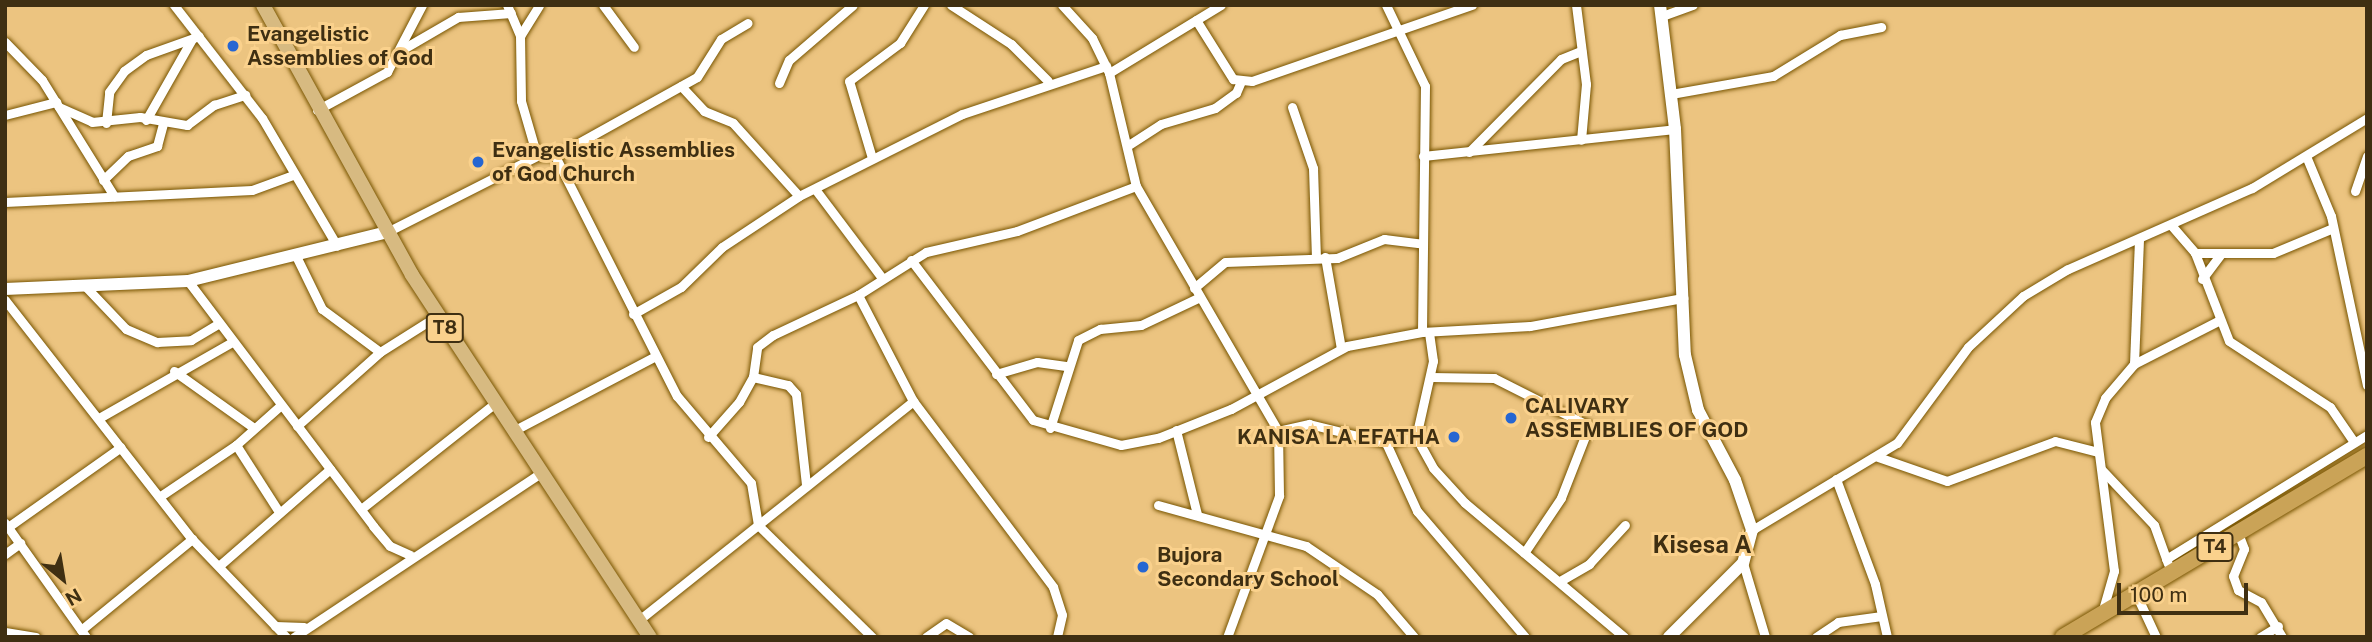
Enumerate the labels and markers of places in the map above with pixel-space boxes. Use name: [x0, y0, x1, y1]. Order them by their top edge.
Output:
place label: Evangelistic Assemblies of God: [247, 21, 434, 71]
marker: Evangelistic Assemblies of God: [225, 38, 241, 54]
place label: Evangelistic Assemblies of God Church: [492, 137, 735, 187]
marker: Evangelistic Assemblies of God Church: [470, 154, 486, 170]
place label: CALIVARY ASSEMBLIES OF GOD: [1525, 393, 1748, 443]
marker: CALIVARY ASSEMBLIES OF GOD: [1503, 410, 1519, 426]
place label: KANISA LA EFATHA: [1237, 424, 1440, 450]
marker: KANISA LA EFATHA: [1446, 429, 1462, 445]
place label: Bujora Secondary School: [1157, 542, 1339, 592]
marker: Bujora Secondary School: [1135, 559, 1151, 575]

